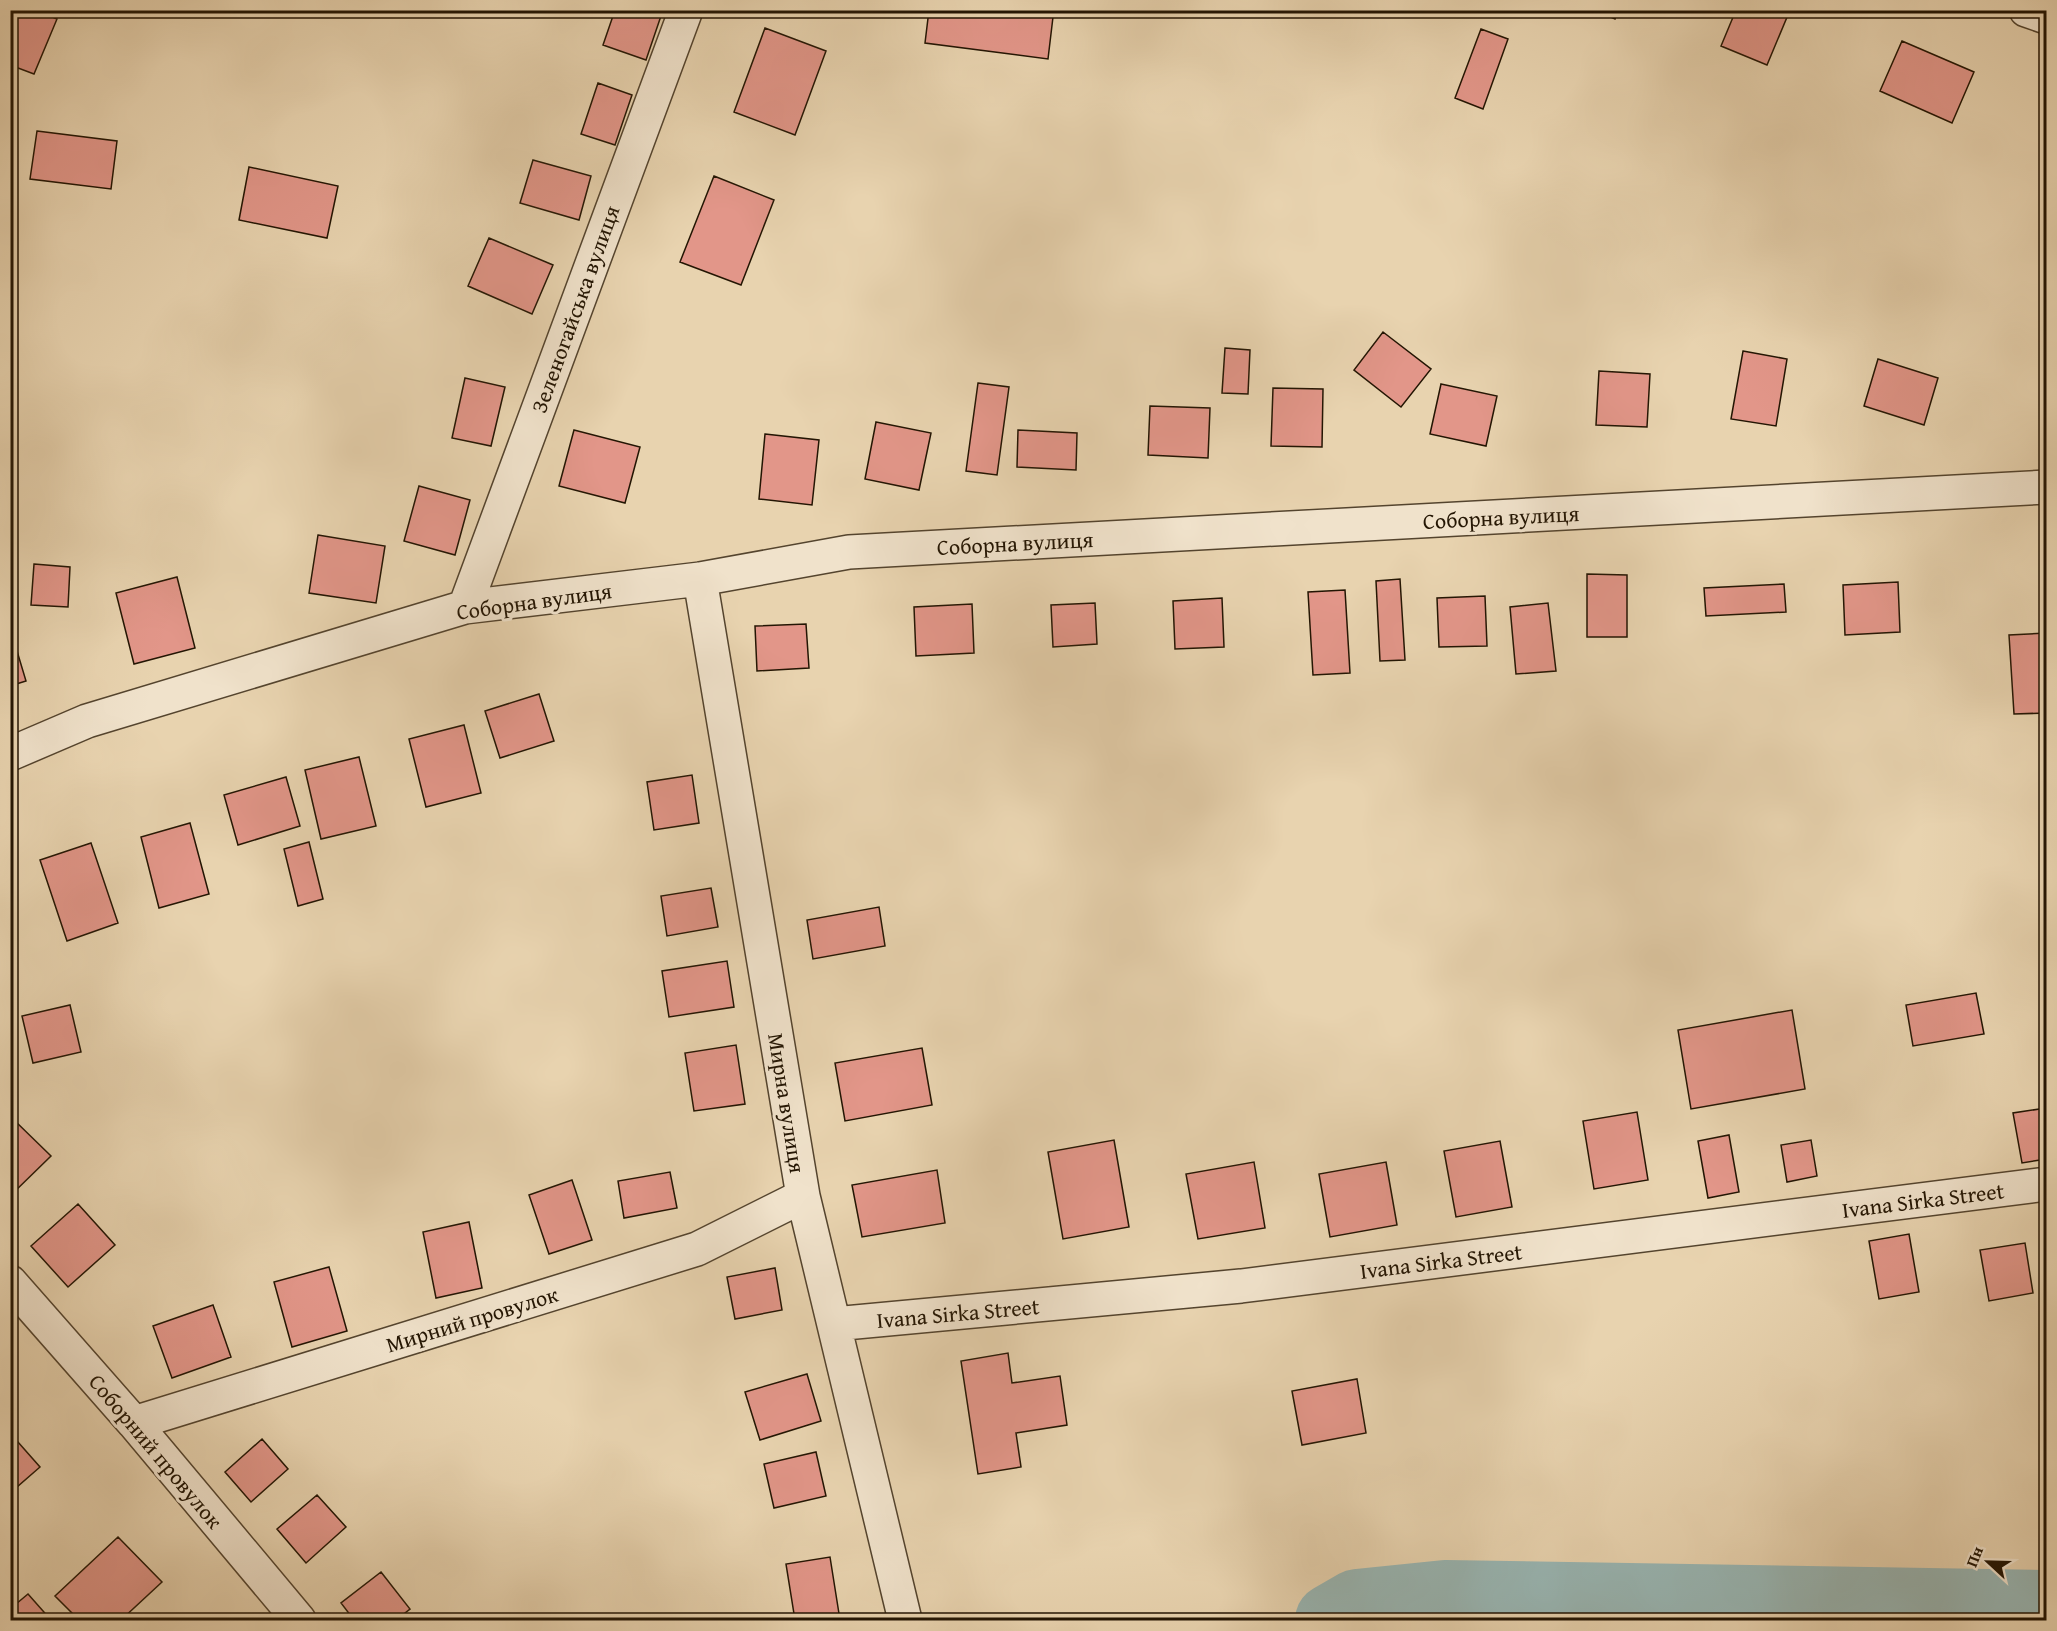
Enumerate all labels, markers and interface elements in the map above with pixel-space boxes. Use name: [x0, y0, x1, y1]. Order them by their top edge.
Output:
street label: Зеленогайська вулиця: [523, 201, 627, 417]
street label: Соборна вулиця: [1422, 497, 1580, 537]
street label: Соборна вулиця: [936, 523, 1094, 563]
street label: Соборна вулиця: [454, 574, 614, 628]
street label: Мирна вулиця: [760, 1031, 814, 1175]
street label: Ivana Sirka Street: [1840, 1174, 2006, 1226]
street label: Ivana Sirka Street: [1358, 1235, 1524, 1287]
street label: Мирний провулок: [382, 1277, 562, 1360]
street label: Ivana Sirka Street: [875, 1290, 1041, 1336]
street label: Соборний провулок: [82, 1367, 231, 1536]
north arrow: [1958, 1532, 2018, 1592]
text: Пн: [1959, 1542, 1989, 1570]

